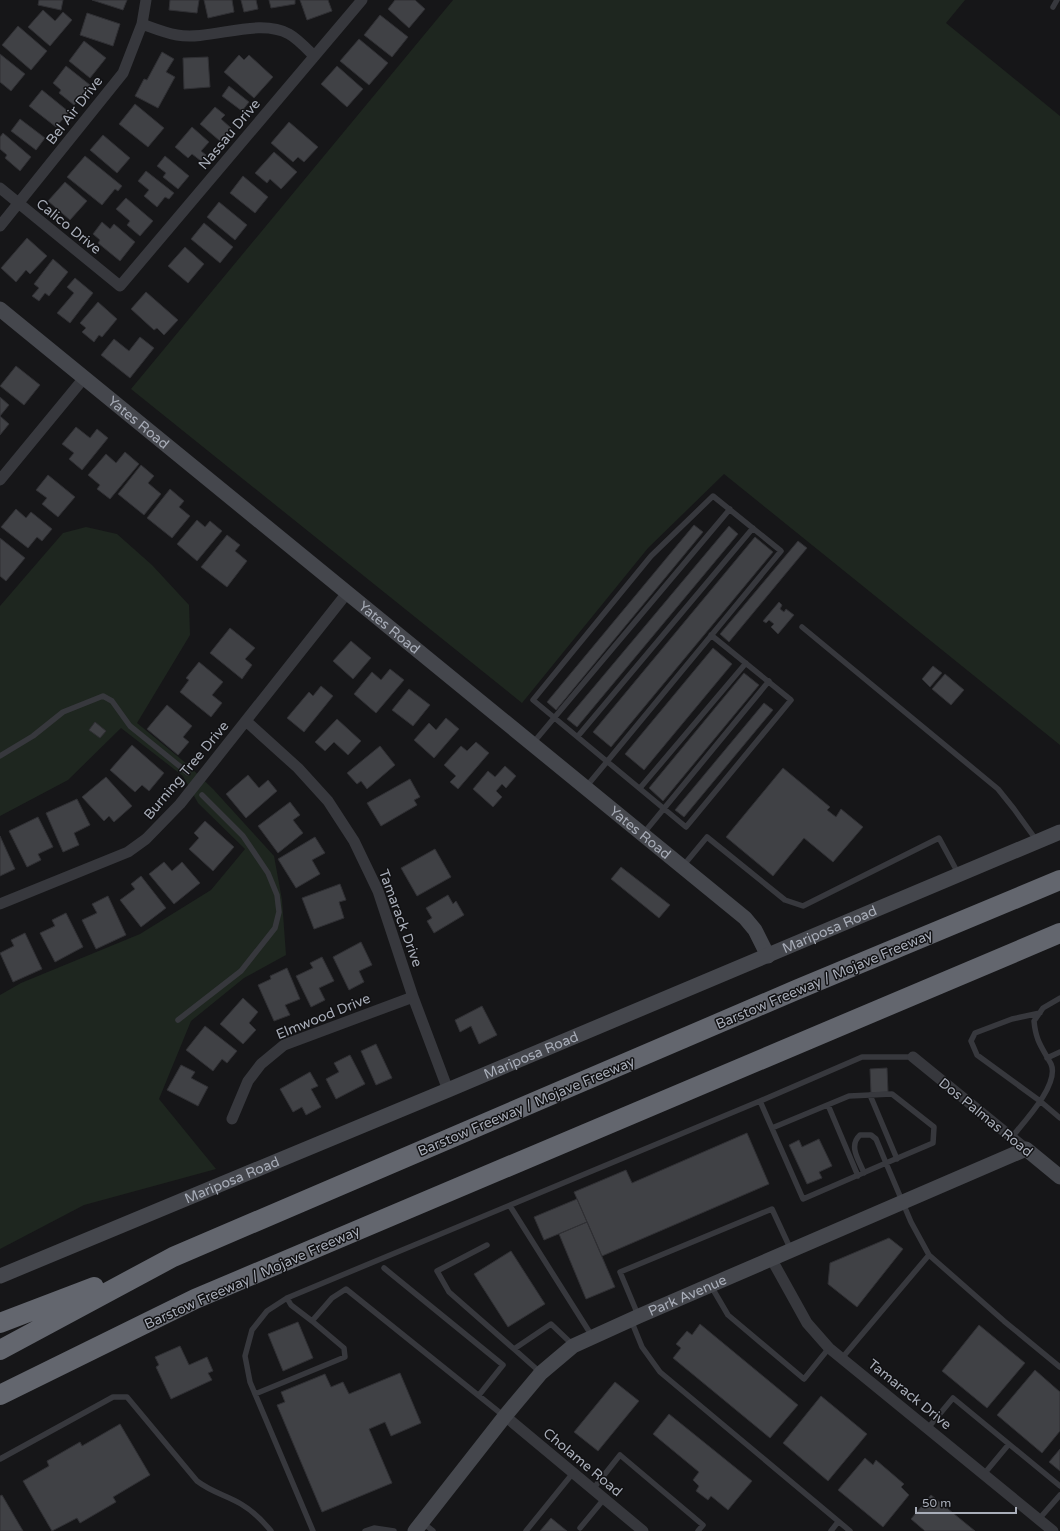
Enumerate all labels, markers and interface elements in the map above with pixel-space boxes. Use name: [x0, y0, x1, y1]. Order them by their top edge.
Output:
street label: Bel Air Drive: [42, 73, 106, 148]
street label: Nassau Drive: [195, 95, 264, 173]
street label: Calico Drive: [33, 195, 105, 258]
street label: Yates Road: [104, 393, 172, 453]
street label: Yates Road: [355, 598, 423, 658]
street label: Burning Tree Drive: [140, 718, 233, 823]
street label: Yates Road: [606, 803, 674, 863]
street label: Tamarack Drive: [375, 867, 426, 969]
street label: Mariposa Road: [780, 902, 879, 957]
street label: Barstow Freeway / Mojave Freeway: [713, 926, 936, 1033]
street label: Elmwood Drive: [274, 990, 373, 1043]
street label: Mariposa Road: [481, 1028, 581, 1083]
street label: Barstow Freeway / Mojave Freeway: [415, 1053, 638, 1160]
street label: Dos Palmas Road: [935, 1074, 1036, 1160]
street label: Mariposa Road: [182, 1153, 282, 1207]
street label: Barstow Freeway / Mojave Freeway: [142, 1222, 363, 1333]
street label: Park Avenue: [646, 1271, 729, 1320]
street label: Tamarack Drive: [865, 1356, 955, 1433]
street label: Cholame Road: [540, 1424, 626, 1500]
scale bar: [916, 1489, 1016, 1515]
text: 50 m: [922, 1496, 951, 1510]

